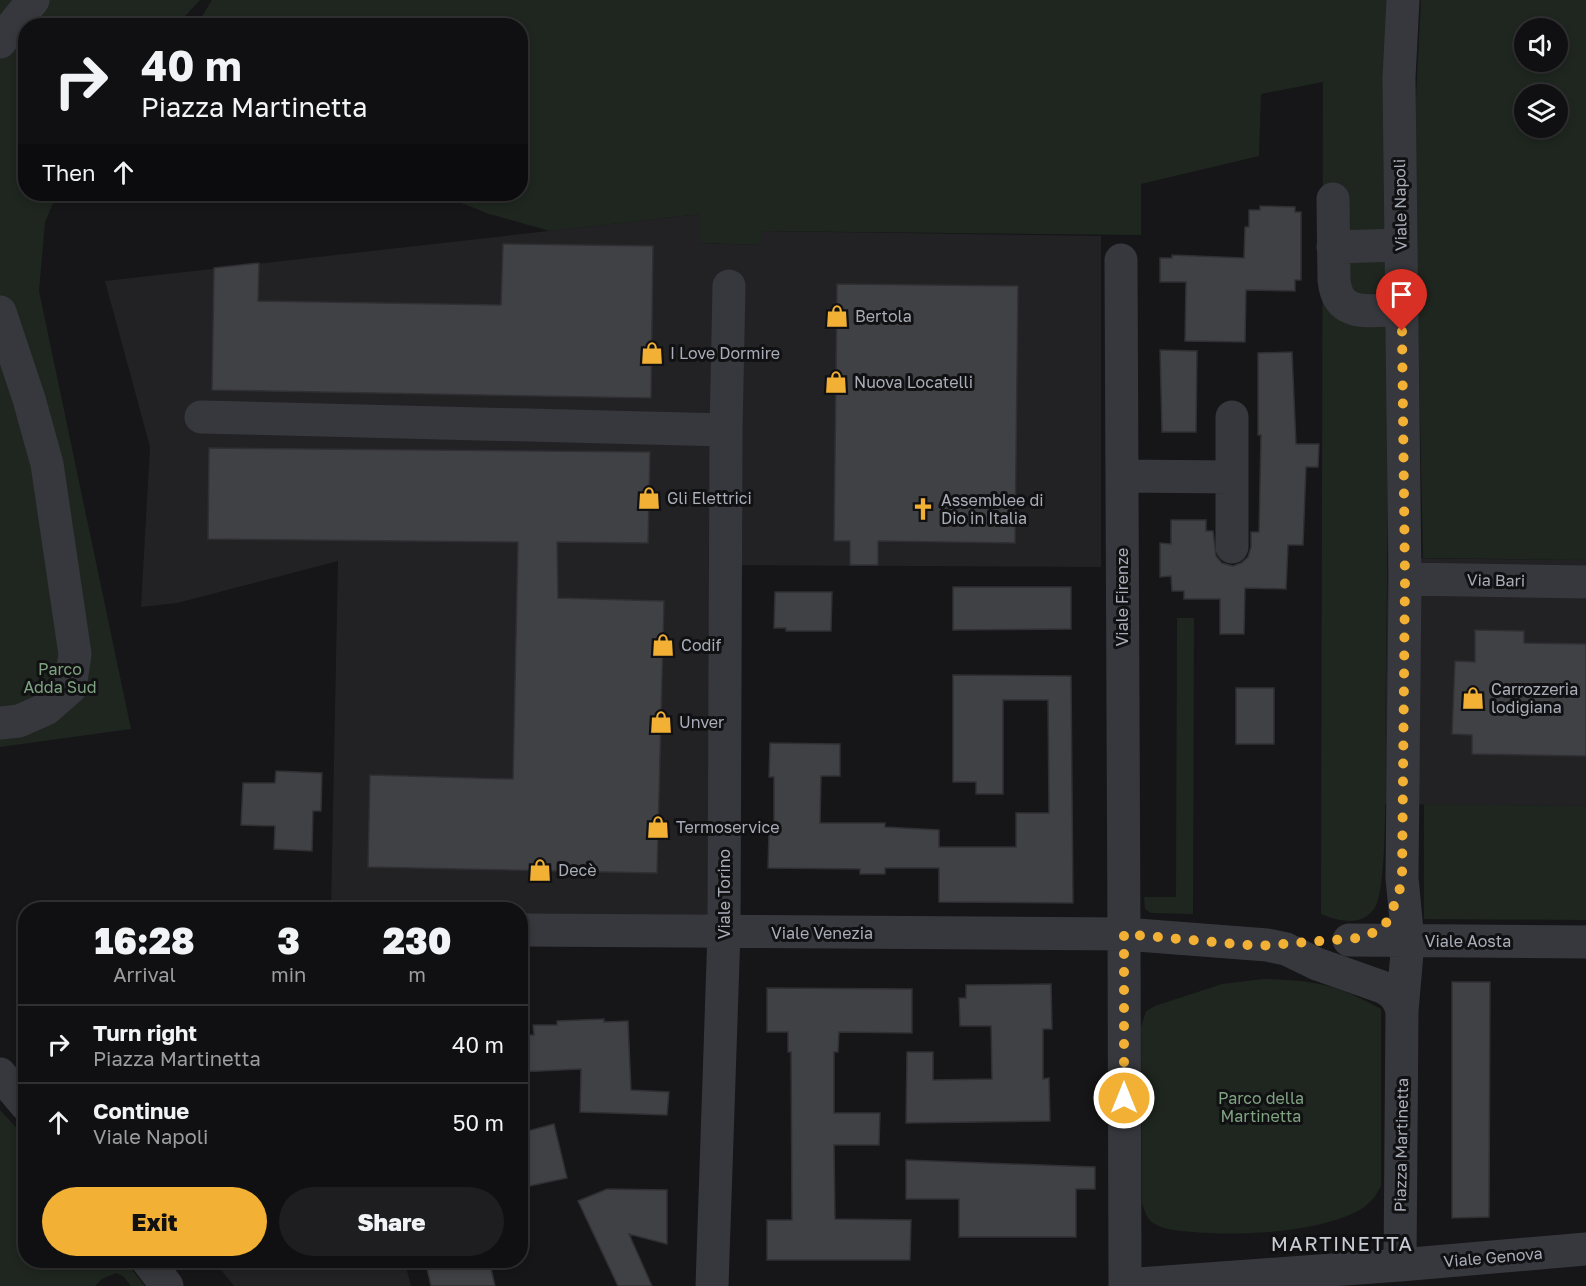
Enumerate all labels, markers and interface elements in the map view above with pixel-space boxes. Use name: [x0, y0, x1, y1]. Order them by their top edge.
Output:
map controls: [1514, 18, 1568, 138]
button: sound: [1514, 18, 1568, 72]
text: 40 m: [141, 40, 242, 90]
icon: right: [42, 42, 120, 120]
button: layers: [1514, 84, 1568, 138]
text: Piazza Martinetta: [141, 91, 367, 123]
icon: ahead: [107, 156, 140, 189]
text: Then: [42, 159, 95, 186]
street label: Viale Napoli: [1389, 159, 1411, 251]
pin: [1376, 269, 1427, 331]
icon: arrive: [1385, 278, 1418, 311]
shop icon: Bertola: [824, 303, 850, 329]
place label: Bertola: [855, 306, 912, 326]
shop icon: I Love Dormire: [639, 340, 665, 366]
place label: I Love Dormire: [670, 343, 780, 363]
shop icon: Nuova Locatelli: [823, 369, 849, 395]
place label: Nuova Locatelli: [854, 372, 973, 392]
shop icon: Gli Elettrici: [636, 485, 662, 511]
place label: Gli Elettrici: [667, 488, 752, 508]
place label: Assemblee di Dio in Italia: [941, 490, 1044, 528]
church icon: Assemblee di Dio in Italia: [910, 496, 936, 522]
street label: Viale Firenze: [1112, 548, 1132, 646]
street label: Via Bari: [1467, 569, 1525, 591]
shop icon: Codif: [650, 632, 676, 658]
place label: Codif: [681, 635, 722, 655]
park label: Parco Adda Sud: [23, 659, 97, 697]
place label: Carrozzeria lodigiana: [1491, 679, 1578, 717]
shop icon: Carrozzeria lodigiana: [1460, 685, 1486, 711]
shop icon: Unver: [648, 709, 674, 735]
place label: Unver: [679, 712, 724, 732]
shop icon: Termoservice: [645, 814, 671, 840]
place label: Termoservice: [676, 817, 780, 837]
street label: Viale Torino: [714, 849, 734, 939]
shop icon: Decè: [527, 857, 553, 883]
place label: Decè: [558, 860, 596, 880]
text: 16:28: [94, 919, 195, 962]
text: 3: [277, 919, 300, 962]
text: 230: [383, 919, 452, 962]
street label: Viale Venezia: [771, 923, 873, 943]
street label: Viale Aosta: [1425, 931, 1511, 951]
text: Arrival: [113, 962, 176, 986]
text: min: [271, 962, 306, 986]
text: m: [408, 962, 426, 986]
text: Turn right: [93, 1019, 197, 1046]
icon: right: [42, 1028, 75, 1061]
text: 40 m: [452, 1031, 504, 1058]
text: Piazza Martinetta: [93, 1046, 261, 1070]
position arrow: [1092, 1066, 1156, 1130]
street label: Piazza Martinetta: [1390, 1078, 1412, 1212]
park label: Parco della Martinetta: [1218, 1088, 1304, 1126]
text: Continue: [93, 1097, 189, 1124]
icon: ahead: [42, 1106, 75, 1139]
text: 50 m: [453, 1109, 504, 1136]
text: Viale Napoli: [93, 1124, 208, 1148]
button: Exit: [42, 1187, 267, 1256]
button: Share: [279, 1187, 504, 1256]
district label: MARTINETTA: [1271, 1231, 1413, 1255]
street label: Viale Genova: [1443, 1243, 1543, 1271]

